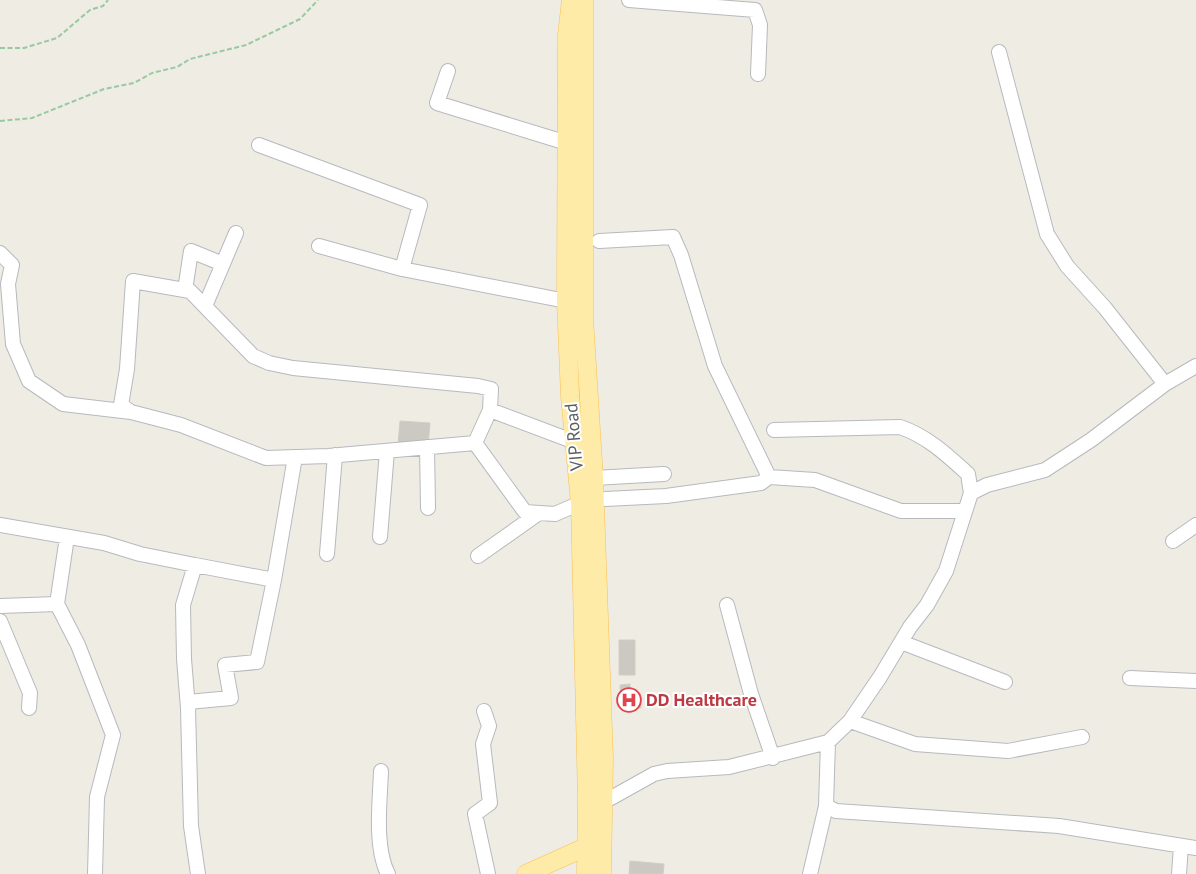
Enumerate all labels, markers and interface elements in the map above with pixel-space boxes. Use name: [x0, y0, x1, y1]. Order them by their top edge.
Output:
street label: VIP Road: [559, 402, 588, 473]
hospital icon: DD Healthcare: [616, 687, 642, 713]
place label: DD Healthcare: [646, 688, 757, 711]

